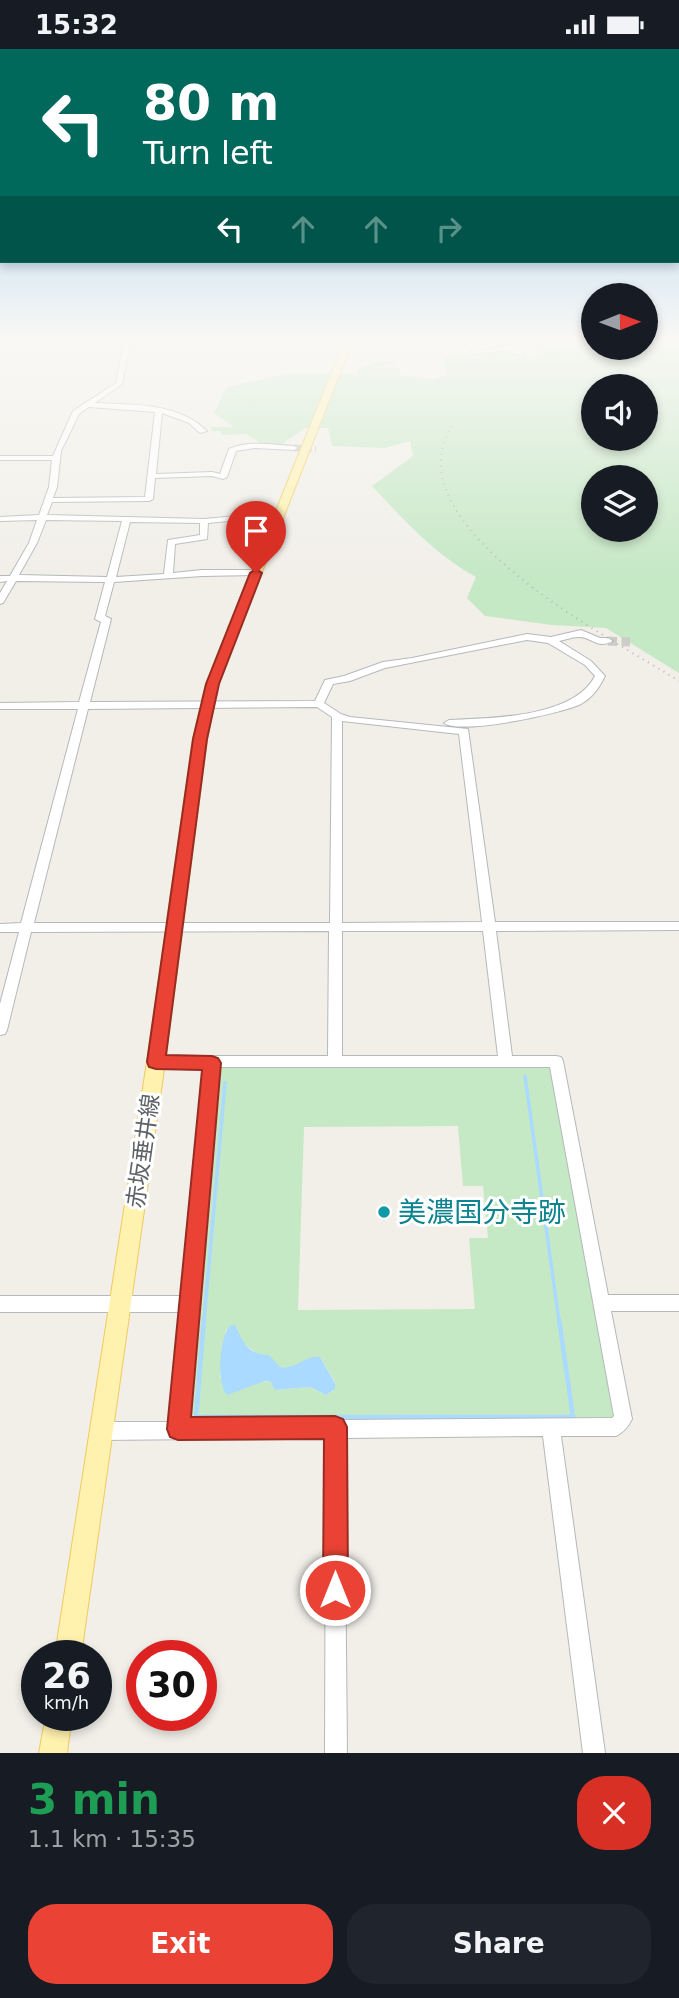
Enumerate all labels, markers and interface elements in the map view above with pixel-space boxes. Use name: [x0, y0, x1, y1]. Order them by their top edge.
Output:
text: 15:32: [35, 10, 118, 40]
text: 80 m: [143, 75, 279, 132]
icon: left: [28, 77, 119, 168]
text: Turn left: [143, 134, 273, 172]
icon: left: [211, 210, 249, 248]
icon: ahead: [284, 210, 322, 248]
icon: ahead: [357, 210, 395, 248]
icon: right: [430, 210, 468, 248]
north arrow: [581, 283, 658, 361]
map controls: [581, 283, 658, 542]
button: sound: [581, 374, 658, 451]
button: layers: [581, 465, 658, 542]
pin: [226, 501, 286, 573]
icon: arrive: [237, 512, 275, 550]
street label: 赤坂垂井線: [122, 1092, 164, 1210]
place label: 美濃国分寺跡: [398, 1196, 566, 1229]
marker: 美濃国分寺跡: [376, 1204, 392, 1220]
position arrow: [298, 1553, 372, 1627]
speed limit sign: 30: [126, 1640, 217, 1731]
text: 26: [42, 1656, 91, 1696]
text: km/h: [44, 1692, 89, 1713]
text: 3 min: [28, 1775, 160, 1824]
button: close: [577, 1776, 651, 1850]
text: 1.1 km · 15:35: [28, 1826, 196, 1852]
button: Exit: [28, 1904, 333, 1984]
button: Share: [347, 1904, 651, 1984]

